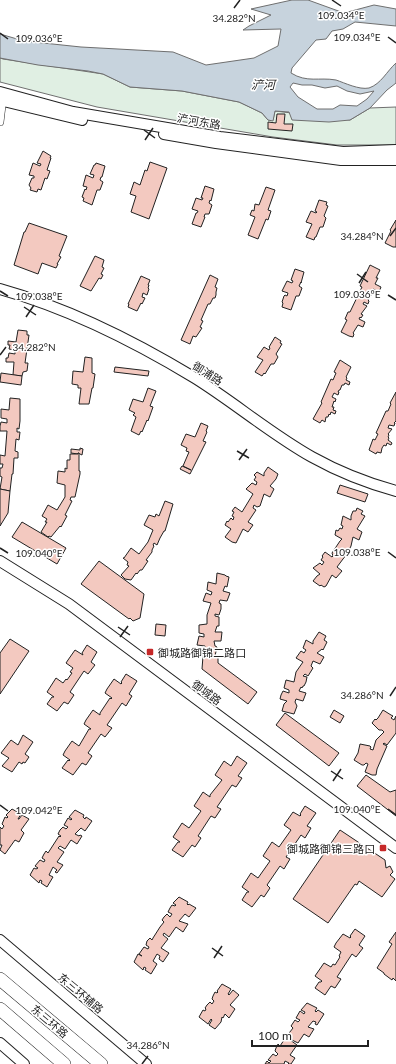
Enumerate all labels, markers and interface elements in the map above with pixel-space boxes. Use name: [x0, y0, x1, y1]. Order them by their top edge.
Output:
text: 109.034°E: [317, 9, 365, 21]
text: 34.282°N: [212, 12, 256, 24]
text: 109.034°E: [333, 31, 381, 43]
text: 109.036°E: [15, 32, 63, 44]
water label: 浐河: [251, 77, 277, 92]
street label: 浐河东路: [176, 111, 222, 131]
text: 34.284°N: [340, 230, 384, 242]
text: 109.036°E: [333, 288, 381, 300]
text: 109.038°E: [15, 290, 63, 302]
text: 34.282°N: [12, 341, 56, 353]
street label: 御浦路: [190, 358, 225, 387]
text: 109.038°E: [333, 546, 381, 558]
text: 109.040°E: [15, 547, 63, 559]
place label: 御城路御锦二路口: [157, 646, 246, 659]
marker: 御城路御锦二路口: [145, 647, 155, 657]
street label: 御城路: [189, 676, 224, 707]
text: 34.286°N: [340, 689, 384, 701]
text: 109.040°E: [333, 803, 381, 815]
text: 109.042°E: [15, 804, 63, 816]
place label: 御城路御锦三路口: [286, 842, 375, 855]
marker: 御城路御锦三路口: [378, 843, 388, 853]
street label: 东三环辅路: [56, 970, 106, 1016]
street label: 东三环路: [29, 1002, 71, 1040]
scale bar: [252, 1022, 368, 1048]
text: 100 m: [258, 1028, 292, 1043]
text: 34.286°N: [126, 1039, 170, 1051]

